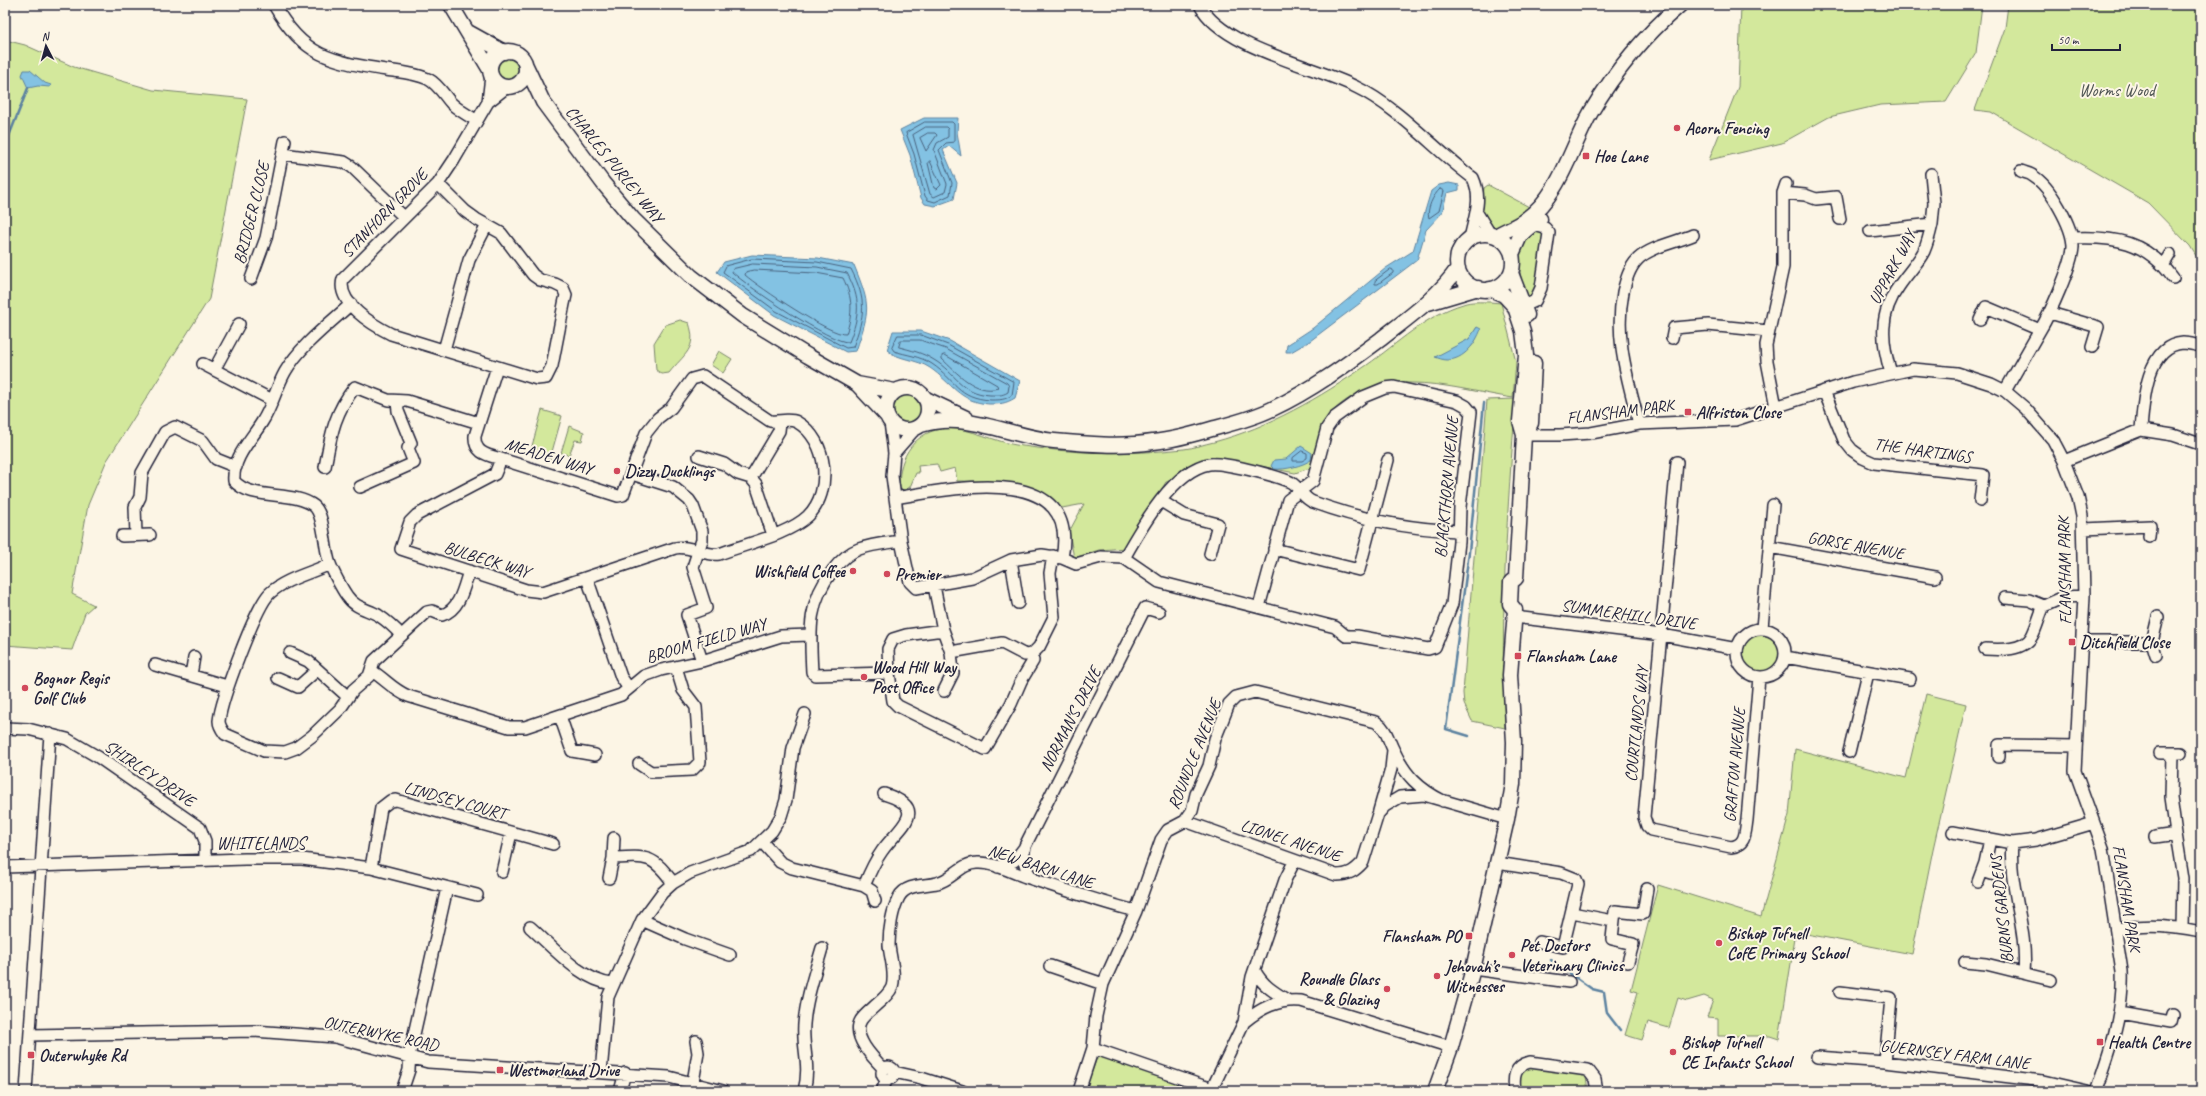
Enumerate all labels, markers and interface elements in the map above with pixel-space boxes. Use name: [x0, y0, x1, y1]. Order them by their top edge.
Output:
north arrow: [26, 26, 66, 66]
scale bar: [2052, 26, 2120, 52]
text: N: [41, 29, 51, 43]
text: 50 m: [2058, 32, 2080, 48]
park label: Worms Wood: [2079, 80, 2157, 101]
street label: CHARLES PURLEY WAY: [561, 102, 670, 229]
place label: Acorn Fencing: [1685, 118, 1770, 139]
marker: Acorn Fencing: [1672, 123, 1682, 133]
place label: Hoe Lane: [1594, 146, 1650, 167]
marker: Hoe Lane: [1581, 151, 1591, 161]
street label: BRIDGER CLOSE: [229, 158, 275, 266]
street label: STANHORN GROVE: [337, 163, 433, 262]
street label: UPPARK WAY: [1864, 225, 1922, 308]
street label: FLANSHAM PARK: [1565, 394, 1677, 428]
place label: Alfriston Close: [1696, 402, 1783, 423]
marker: Alfriston Close: [1683, 407, 1693, 417]
street label: BLACKTHORN AVENUE: [1430, 413, 1463, 559]
street label: MEADEN WAY: [503, 433, 597, 480]
street label: THE HARTINGS: [1873, 433, 1976, 468]
place label: Dizzy Ducklings: [625, 461, 716, 482]
marker: Dizzy Ducklings: [612, 466, 622, 476]
street label: FLANSHAM PARK: [2053, 515, 2076, 625]
street label: GORSE AVENUE: [1806, 527, 1908, 565]
street label: BULBECK WAY: [441, 536, 536, 583]
place label: Wishfield Coffee: [754, 561, 846, 582]
place label: Premier: [895, 564, 942, 585]
marker: Wishfield Coffee: [848, 566, 858, 576]
marker: Premier: [882, 569, 892, 579]
street label: SUMMERHILL DRIVE: [1560, 595, 1700, 635]
street label: BROOM FIELD WAY: [644, 613, 771, 668]
place label: Ditchfield Close: [2080, 632, 2172, 653]
marker: Ditchfield Close: [2067, 637, 2077, 647]
place label: Flansham Lane: [1526, 646, 1618, 667]
marker: Flansham Lane: [1513, 651, 1523, 661]
place label: Wood Hill Way Post Office: [872, 657, 958, 698]
street label: NORMAN'S DRIVE: [1035, 661, 1107, 775]
street label: COURTLANDS WAY: [1620, 663, 1653, 783]
place label: Bognor Regis Golf Club: [33, 668, 111, 709]
marker: Wood Hill Way Post Office: [859, 672, 869, 682]
marker: Bognor Regis Golf Club: [20, 683, 30, 693]
street label: ROUNDLE AVENUE: [1163, 694, 1227, 812]
street label: GRAFTON AVENUE: [1719, 704, 1750, 823]
street label: SHIRLEY DRIVE: [100, 735, 201, 812]
street label: LINDSEY COURT: [402, 777, 512, 825]
street label: LIONEL AVENUE: [1238, 814, 1345, 867]
street label: WHITELANDS: [217, 833, 309, 854]
street label: NEW BARN LANE: [985, 840, 1098, 894]
street label: FLANSHAM PARK: [2108, 843, 2146, 955]
street label: BURNS GARDENS: [1985, 851, 2018, 964]
place label: Bishop Tufnell CofE Primary School: [1727, 923, 1851, 964]
place label: Flansham PO: [1382, 926, 1463, 947]
marker: Flansham PO: [1464, 931, 1474, 941]
place label: Pet Doctors Veterinary Clinics: [1520, 935, 1625, 976]
marker: Bishop Tufnell CofE Primary School: [1714, 938, 1724, 948]
marker: Pet Doctors Veterinary Clinics: [1507, 950, 1517, 960]
place label: Jehovah’s Witnesses: [1444, 956, 1506, 997]
place label: Roundle Glass & Glazing: [1299, 969, 1381, 1010]
marker: Jehovah’s Witnesses: [1432, 971, 1442, 981]
marker: Roundle Glass & Glazing: [1382, 984, 1392, 994]
street label: OUTERWYKE ROAD: [322, 1011, 442, 1056]
place label: Bishop Tufnell CE Infants School: [1681, 1032, 1794, 1073]
place label: Health Centre: [2108, 1032, 2192, 1053]
street label: GUERNSEY FARM LANE: [1879, 1035, 2033, 1074]
marker: Health Centre: [2095, 1037, 2105, 1047]
place label: Outerwhyke Rd: [39, 1045, 129, 1066]
marker: Bishop Tufnell CE Infants School: [1668, 1047, 1678, 1057]
marker: Outerwhyke Rd: [26, 1050, 36, 1060]
place label: Westmorland Drive: [508, 1060, 621, 1081]
marker: Westmorland Drive: [495, 1065, 505, 1075]

